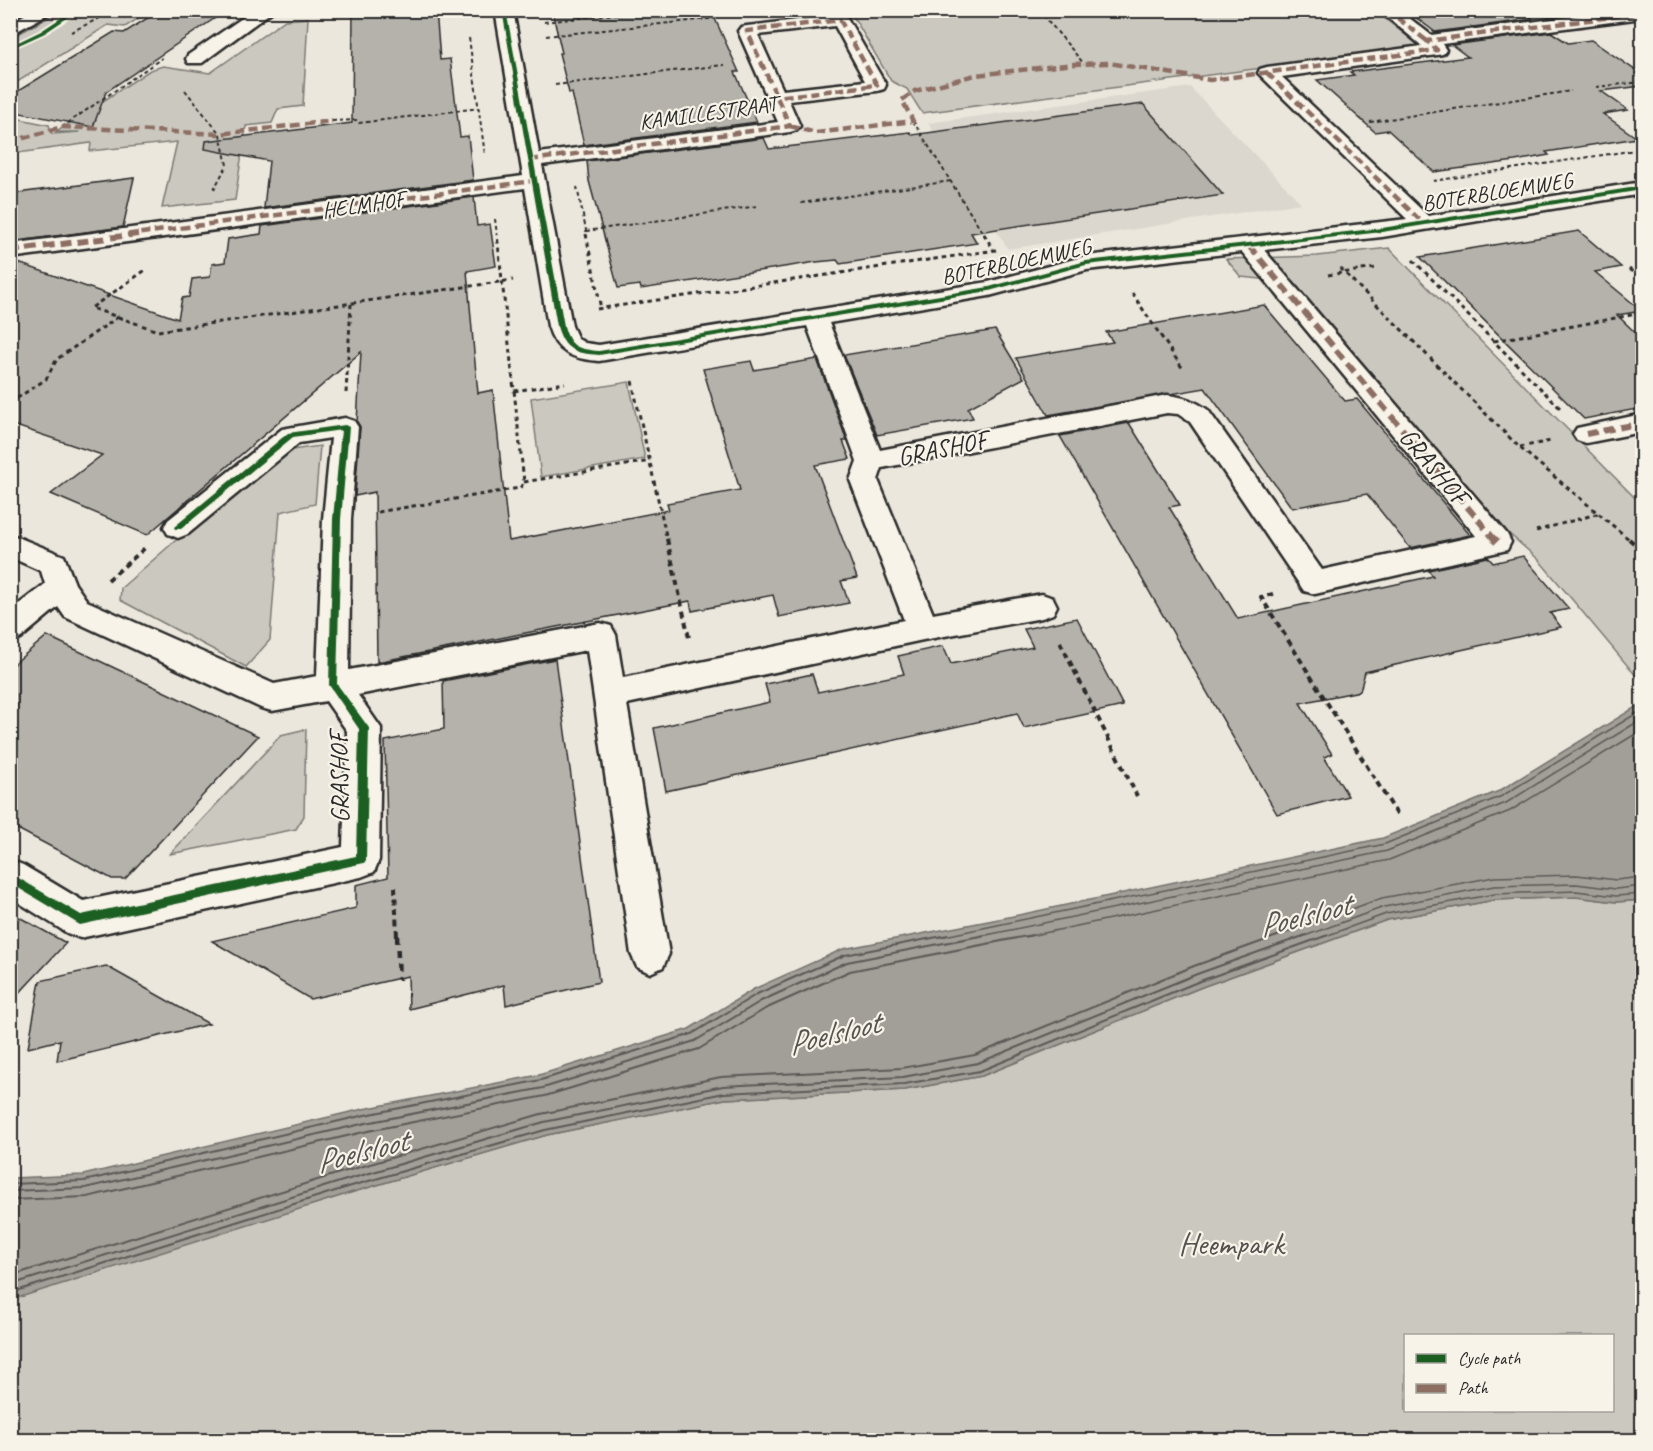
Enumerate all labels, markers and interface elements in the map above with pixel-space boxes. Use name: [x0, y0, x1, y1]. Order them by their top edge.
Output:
street label: KAMILLESTRAAT: [637, 89, 785, 137]
street label: BOTERBLOEMWEG: [1420, 166, 1576, 218]
street label: HELMHOF: [320, 185, 411, 225]
street label: BOTERBLOEMWEG: [939, 232, 1095, 291]
street label: GRASHOF: [1392, 421, 1479, 516]
street label: GRASHOF: [895, 423, 995, 473]
street label: GRASHOF: [322, 727, 357, 823]
water label: Poelsloot: [1254, 882, 1360, 947]
water label: Poelsloot: [783, 1000, 889, 1065]
water label: Poelsloot: [311, 1118, 417, 1183]
park label: Heempark: [1178, 1223, 1286, 1264]
legend: [1404, 1334, 1614, 1412]
text: Cycle path: [1458, 1347, 1521, 1369]
text: Path: [1458, 1377, 1488, 1399]

